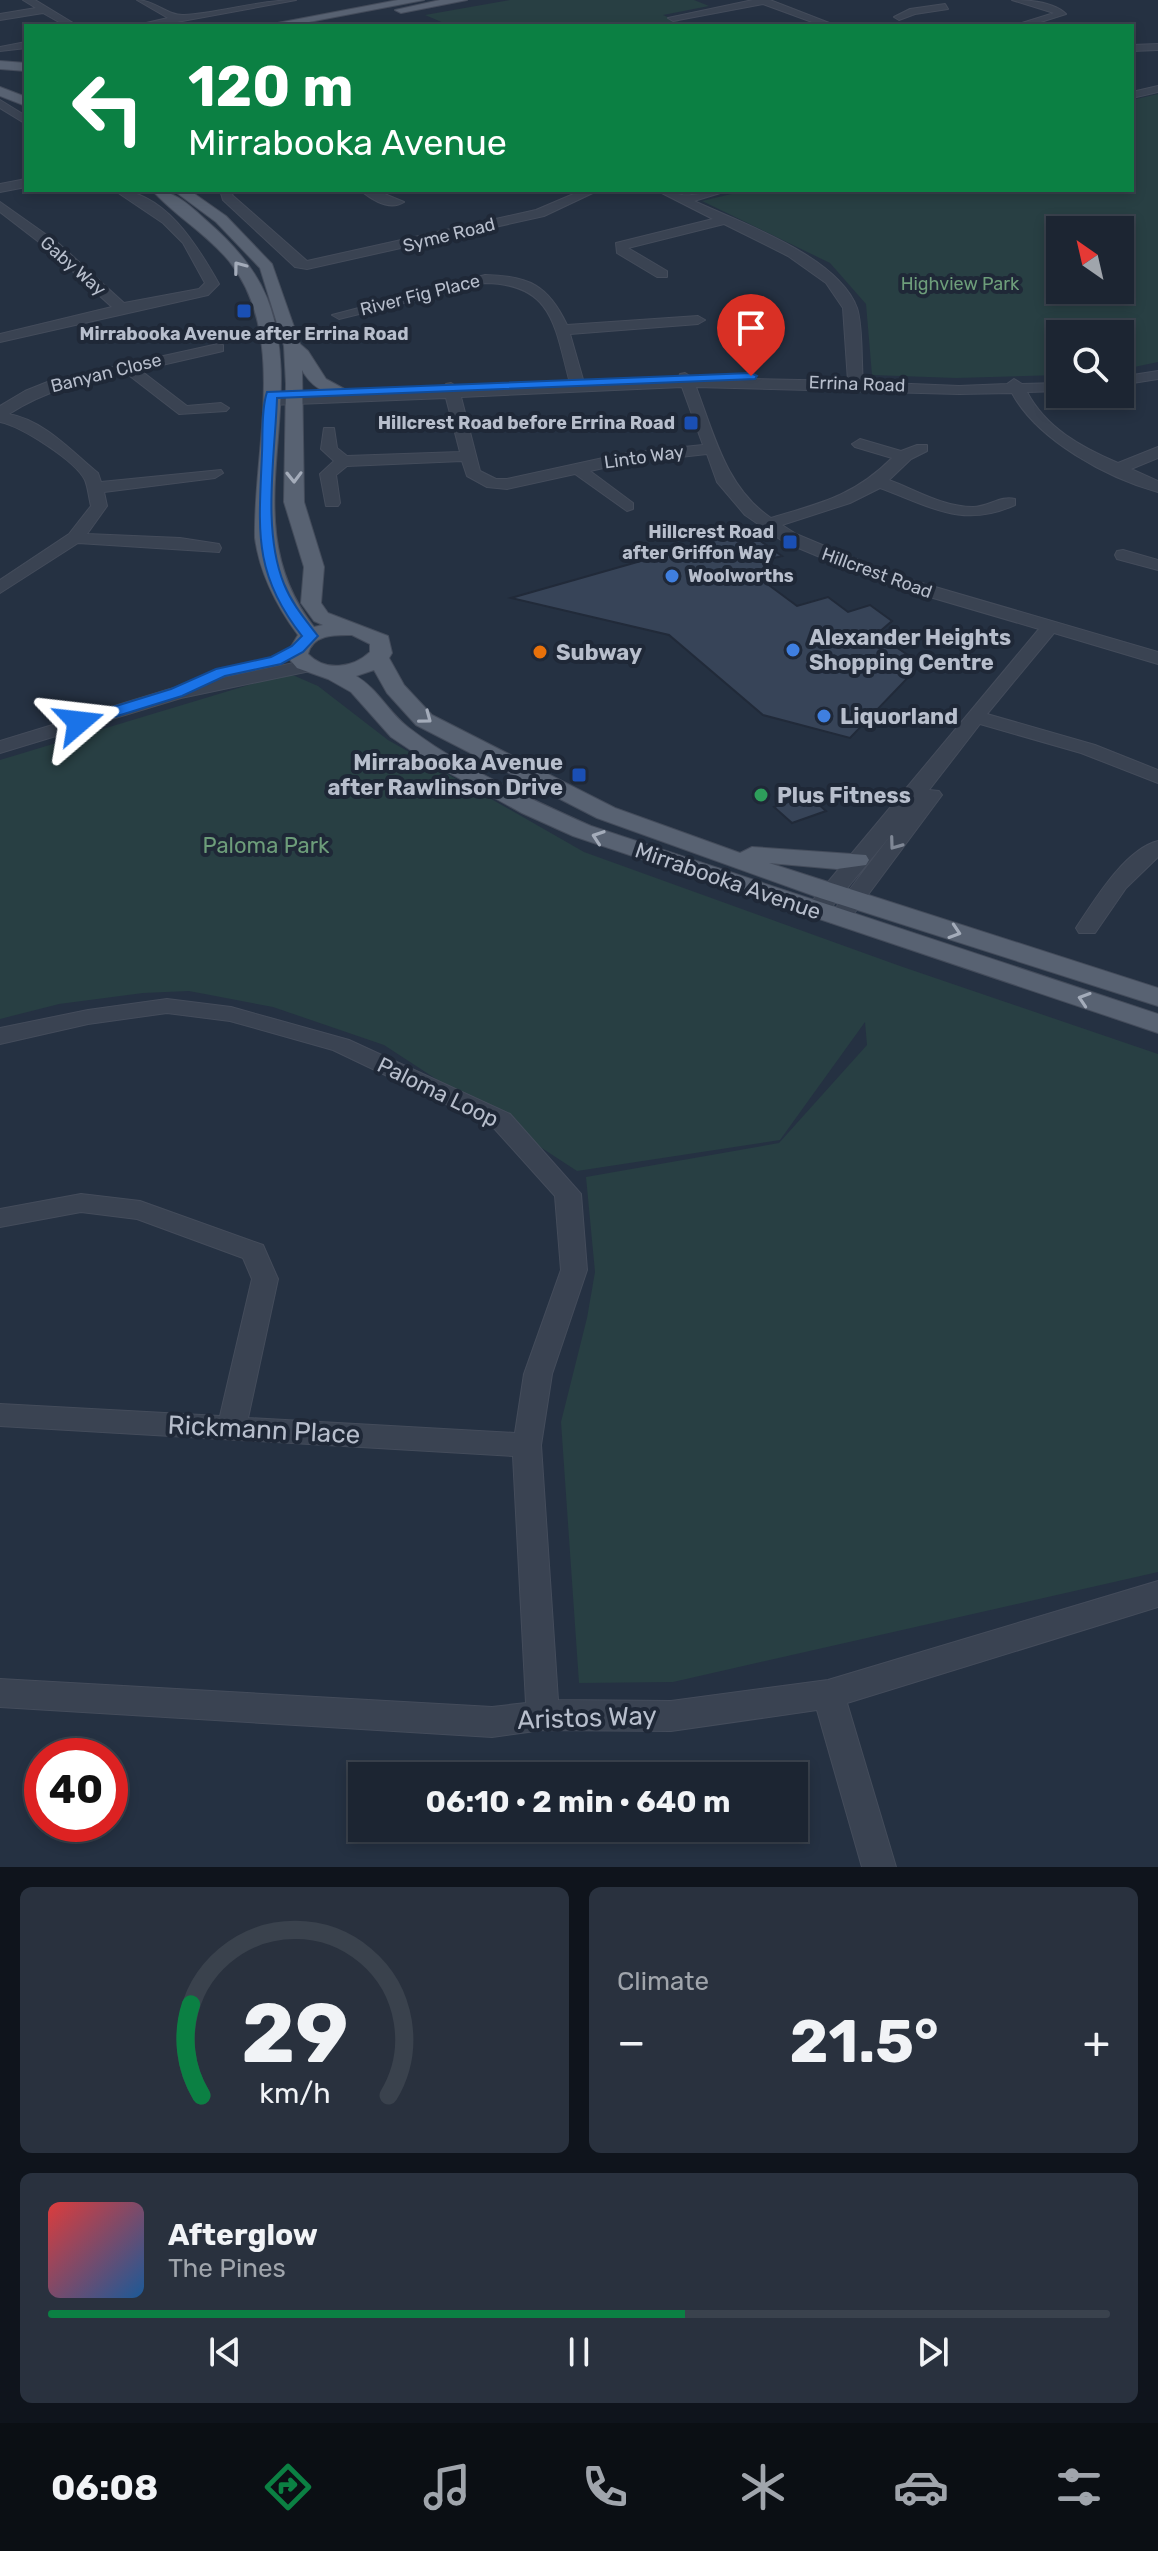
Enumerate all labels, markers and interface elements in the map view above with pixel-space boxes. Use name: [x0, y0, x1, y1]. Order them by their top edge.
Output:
text: 120 m: [188, 54, 354, 120]
icon: left: [56, 56, 160, 160]
text: Mirrabooka Avenue: [188, 121, 507, 164]
street label: Syme Road: [401, 213, 497, 257]
north arrow: [1046, 216, 1134, 304]
map controls: [1046, 216, 1134, 408]
street label: Gaby Way: [36, 232, 110, 301]
one-way arrow: [234, 261, 249, 276]
street label: River Fig Place: [358, 269, 482, 321]
park label: Highview Park: [901, 273, 1020, 295]
pin: [717, 294, 785, 376]
marker: Mirrabooka Avenue after Errina Road: [235, 302, 253, 320]
icon: arrive: [729, 306, 773, 350]
button: search: [1046, 320, 1134, 408]
place label: Mirrabooka Avenue after Errina Road: [79, 323, 409, 345]
street label: Banyan Close: [48, 349, 164, 397]
street label: Errina Road: [808, 371, 906, 397]
place label: Hillcrest Road before Errina Road: [378, 412, 675, 434]
marker: Hillcrest Road before Errina Road: [682, 414, 700, 432]
street label: Linto Way: [603, 441, 685, 473]
one-way arrow: [285, 471, 302, 484]
place label: Hillcrest Road after Griffon Way: [622, 521, 774, 564]
marker: Hillcrest Road after Griffon Way: [781, 533, 799, 551]
street label: Hillcrest Road: [819, 543, 935, 603]
place label: Woolworths: [688, 565, 794, 587]
marker: Woolworths: [663, 567, 681, 585]
place label: Alexander Heights Shopping Centre: [809, 624, 1011, 676]
place label: Subway: [556, 639, 642, 666]
marker: Alexander Heights Shopping Centre: [784, 641, 802, 659]
marker: Subway: [531, 643, 549, 661]
position arrow: [37, 680, 121, 764]
place label: Liquorland: [840, 703, 958, 730]
marker: Liquorland: [815, 707, 833, 725]
one-way arrow: [417, 708, 432, 723]
place label: Mirrabooka Avenue after Rawlinson Drive: [327, 749, 563, 801]
marker: Mirrabooka Avenue after Rawlinson Drive: [570, 766, 588, 784]
place label: Plus Fitness: [777, 782, 911, 809]
marker: Plus Fitness: [752, 786, 770, 804]
one-way arrow: [592, 830, 606, 846]
park label: Paloma Park: [203, 832, 330, 859]
one-way arrow: [890, 835, 904, 849]
street label: Mirrabooka Avenue: [631, 836, 825, 926]
one-way arrow: [947, 923, 961, 939]
one-way arrow: [1078, 992, 1092, 1008]
street label: Paloma Loop: [373, 1051, 503, 1133]
street label: Rickmann Place: [167, 1409, 361, 1451]
street label: Aristos Way: [517, 1700, 657, 1736]
speed limit sign: 40: [24, 1738, 128, 1842]
text: 06:10 · 2 min · 640 m: [426, 1784, 730, 1820]
text: Climate: [617, 1966, 709, 1997]
text: 29: [241, 1984, 348, 2083]
text: 21.5°: [789, 2006, 939, 2077]
text: −: [617, 2016, 646, 2068]
text: +: [1083, 2016, 1110, 2068]
text: km/h: [259, 2076, 330, 2110]
text: Afterglow: [168, 2217, 318, 2253]
text: The Pines: [168, 2253, 286, 2284]
icon: previous: [203, 2330, 247, 2374]
icon: pause: [557, 2330, 601, 2374]
icon: next: [911, 2330, 955, 2374]
icon: directions: [260, 2459, 316, 2515]
icon: music: [419, 2459, 475, 2515]
icon: phone: [577, 2459, 633, 2515]
icon: climate: [735, 2459, 791, 2515]
icon: car: [893, 2459, 949, 2515]
icon: filters: [1051, 2459, 1107, 2515]
text: 06:08: [51, 2466, 158, 2509]

